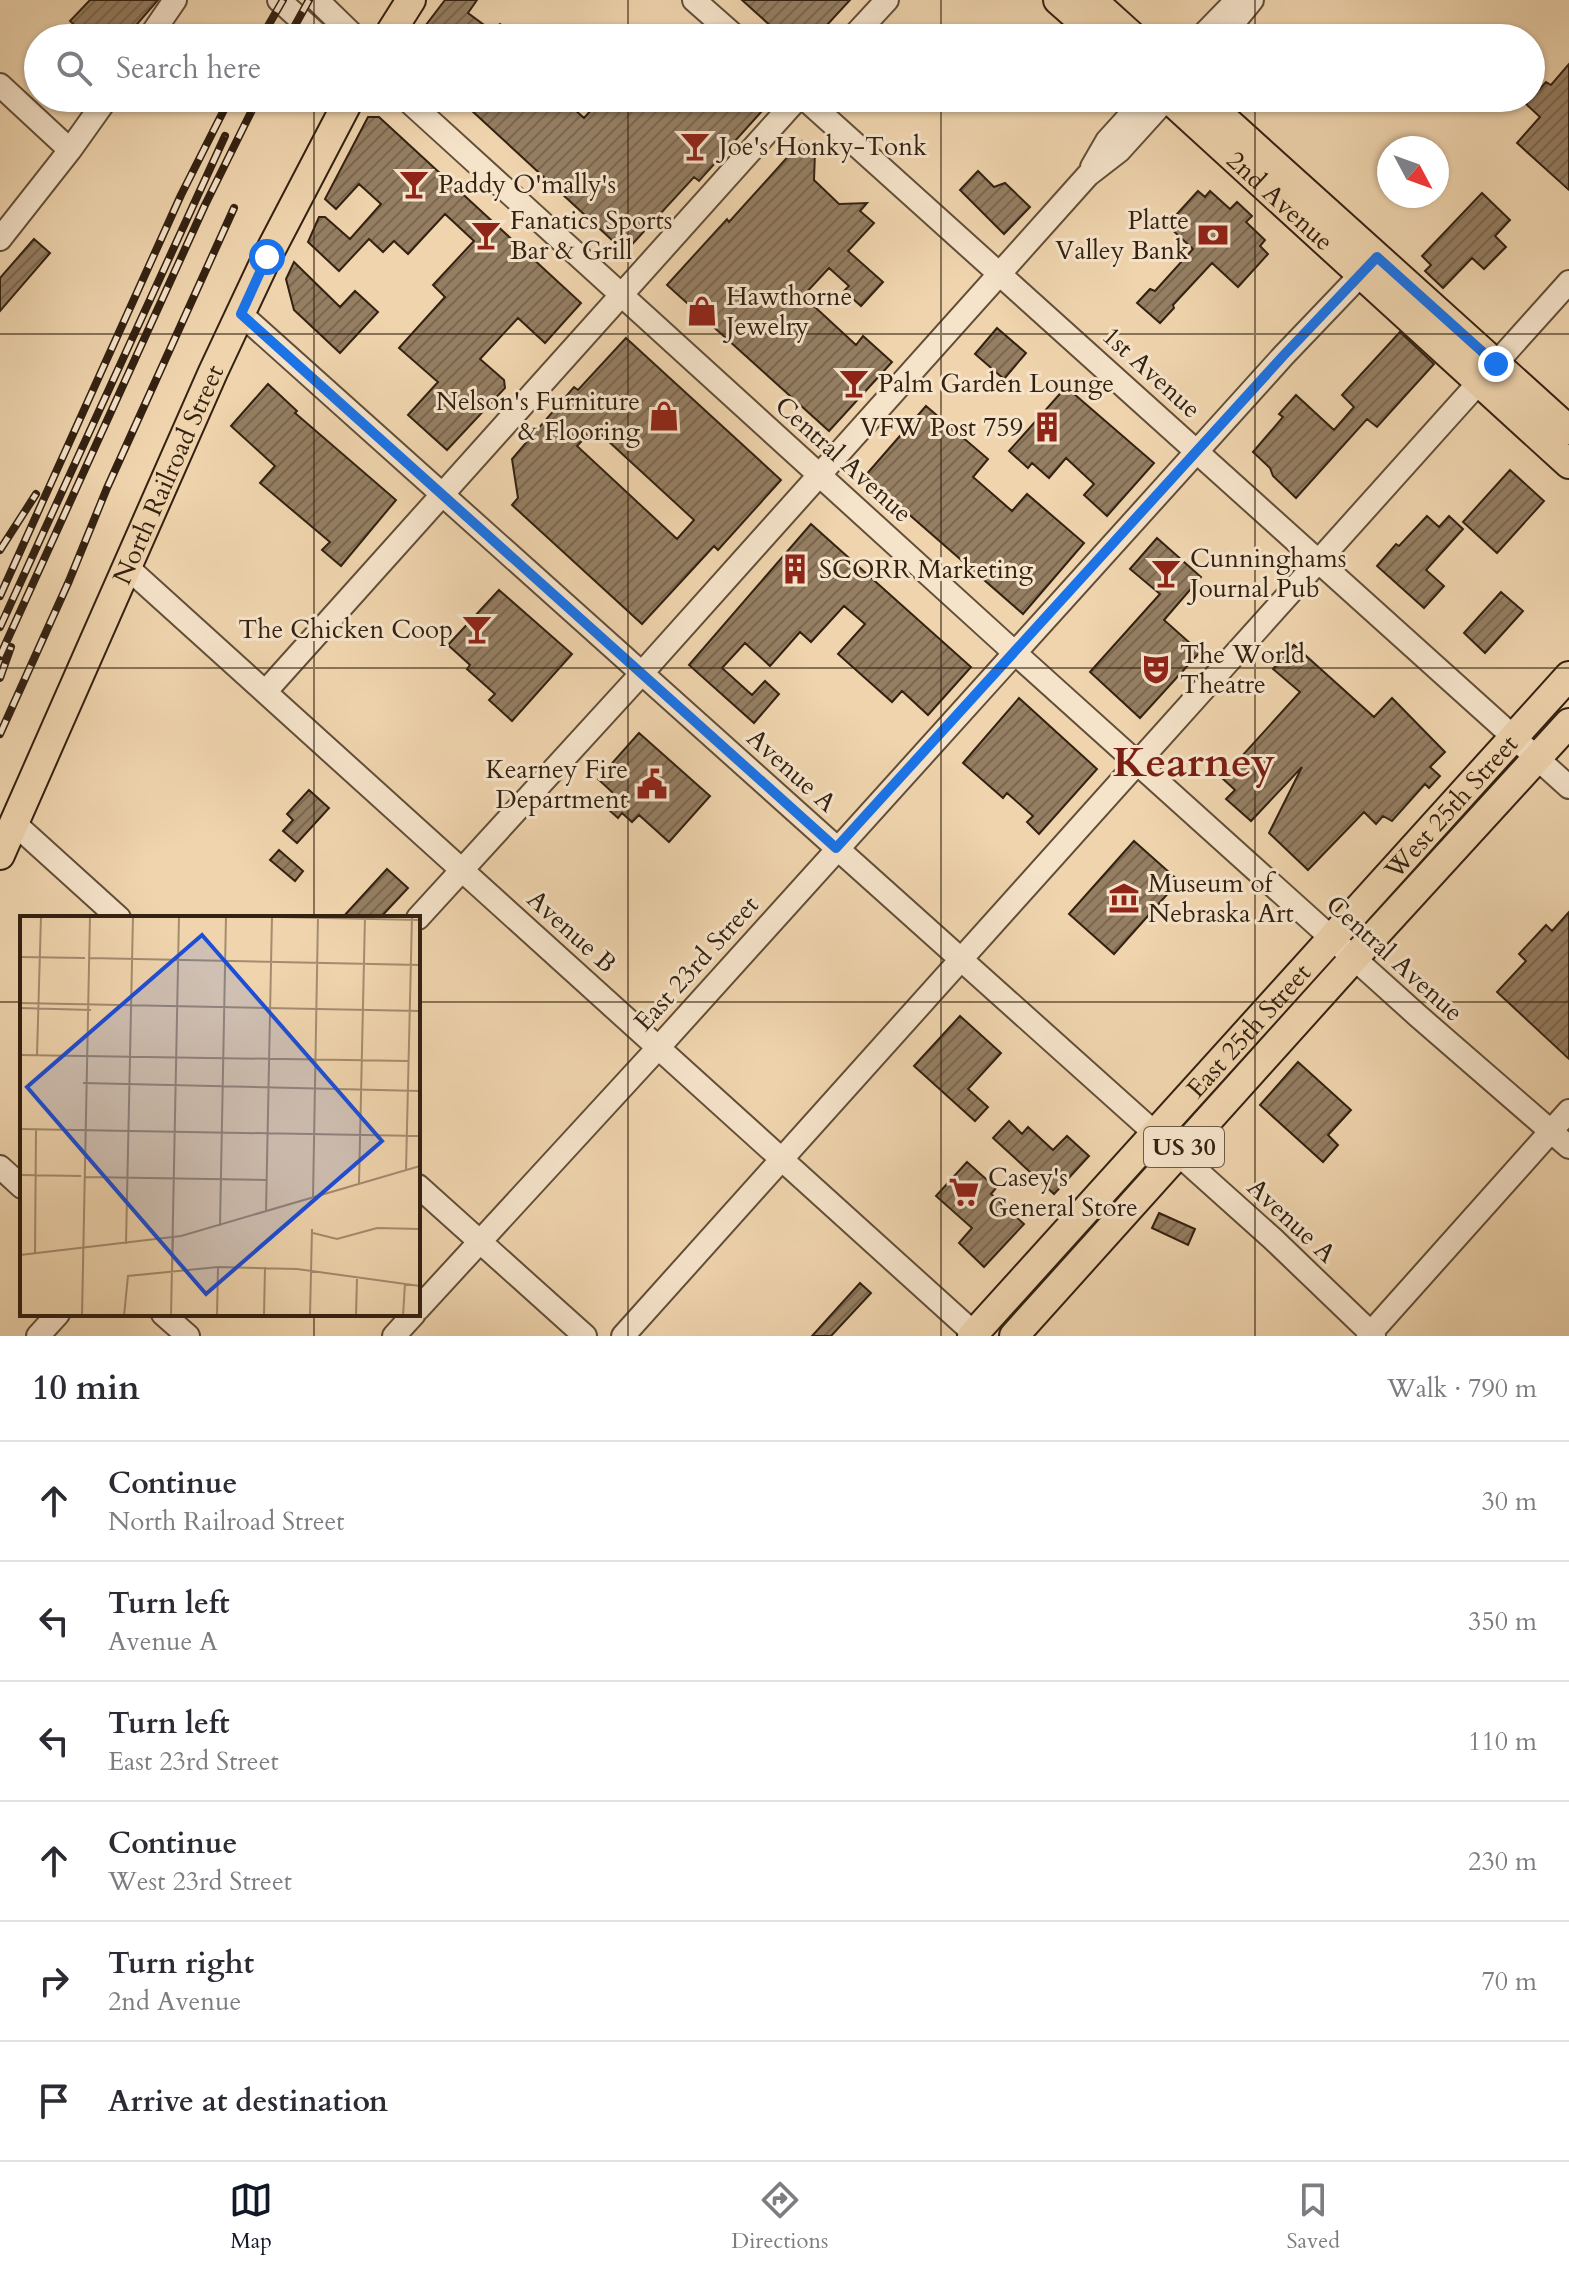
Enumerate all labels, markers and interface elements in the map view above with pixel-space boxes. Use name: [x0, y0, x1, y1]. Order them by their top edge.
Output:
search box: [24, 24, 1545, 112]
icon: search: [52, 46, 96, 90]
text: Search here: [116, 48, 261, 89]
bar icon: Joe's Honky-Tonk: [678, 129, 712, 163]
place label: Joe's Honky-Tonk: [715, 129, 927, 164]
north arrow: [1377, 136, 1449, 208]
street label: 2nd Avenue: [1219, 143, 1341, 259]
bar icon: Paddy O'mally's: [397, 167, 431, 201]
place label: Paddy O'mally's: [438, 167, 616, 202]
place label: Fanatics Sports Bar & Grill: [510, 203, 672, 268]
place label: Platte Valley Bank: [1055, 203, 1189, 268]
bar icon: Fanatics Sports Bar & Grill: [469, 218, 503, 252]
bank icon: Platte Valley Bank: [1196, 218, 1230, 252]
route start: [249, 239, 285, 275]
place label: Hawthorne Jewelry: [722, 279, 852, 344]
shop icon: Hawthorne Jewelry: [685, 294, 719, 328]
street label: 1st Avenue: [1095, 319, 1209, 426]
route end: [1478, 346, 1514, 382]
street label: North Railroad Street: [105, 359, 232, 590]
bar icon: Palm Garden Lounge: [837, 366, 871, 400]
place label: Palm Garden Lounge: [878, 366, 1114, 401]
place label: Nelson's Furniture & Flooring: [436, 384, 640, 449]
street label: Central Avenue: [768, 388, 920, 530]
shop icon: Nelson's Furniture & Flooring: [647, 399, 681, 433]
place label: VFW Post 759: [860, 410, 1023, 445]
building icon: VFW Post 759: [1030, 410, 1064, 444]
place label: Cunninghams Journal Pub: [1186, 541, 1347, 606]
building icon: SCORR Marketing: [778, 552, 812, 586]
place label: SCORR Marketing: [819, 552, 1034, 587]
bar icon: Cunninghams Journal Pub: [1149, 556, 1183, 590]
place label: The Chicken Coop: [238, 612, 453, 647]
bar icon: The Chicken Coop: [460, 612, 494, 646]
place label: The World Theatre: [1180, 637, 1305, 702]
theatre icon: The World Theatre: [1139, 652, 1173, 686]
street label: Avenue A: [739, 721, 845, 820]
street label: West 25th Street: [1376, 727, 1526, 887]
district label: Kearney: [1113, 734, 1275, 791]
place label: Kearney Fire Department: [485, 752, 628, 817]
public building icon: Kearney Fire Department: [635, 767, 669, 801]
place label: Museum of Nebraska Art: [1148, 866, 1294, 931]
museum icon: Museum of Nebraska Art: [1107, 881, 1141, 915]
street label: Avenue B: [519, 882, 624, 981]
street label: Central Avenue: [1319, 887, 1471, 1029]
street label: East 23rd Street: [626, 888, 766, 1038]
inset map: [20, 916, 420, 1316]
street label: East 25th Street: [1179, 956, 1319, 1106]
road number: US 30: [1144, 1127, 1224, 1167]
place label: Casey's General Store: [988, 1160, 1138, 1225]
street label: Avenue A: [1240, 1170, 1344, 1271]
supermarket icon: Casey's General Store: [947, 1175, 981, 1209]
text: 10 min: [32, 1365, 140, 1411]
text: Walk · 790 m: [1387, 1371, 1537, 1406]
text: Continue: [108, 1463, 237, 1504]
icon: ahead: [32, 1479, 76, 1523]
text: 30 m: [1481, 1484, 1537, 1519]
text: North Railroad Street: [108, 1504, 345, 1539]
text: Turn left: [108, 1583, 230, 1624]
icon: left: [32, 1599, 76, 1643]
text: 350 m: [1468, 1604, 1537, 1639]
text: Avenue A: [108, 1624, 218, 1659]
text: Turn left: [108, 1703, 230, 1744]
icon: left: [32, 1719, 76, 1763]
text: 110 m: [1468, 1724, 1537, 1759]
text: East 23rd Street: [108, 1744, 279, 1779]
text: Continue: [108, 1823, 237, 1864]
icon: ahead: [32, 1839, 76, 1883]
text: 230 m: [1468, 1844, 1537, 1879]
text: West 23rd Street: [108, 1864, 292, 1899]
text: Turn right: [108, 1943, 254, 1984]
icon: right: [32, 1959, 76, 2003]
text: 70 m: [1481, 1964, 1537, 1999]
text: 2nd Avenue: [108, 1984, 241, 2019]
icon: arrive: [32, 2079, 76, 2123]
text: Arrive at destination: [108, 2081, 388, 2122]
tab: Map: [229, 2178, 273, 2256]
tab: Directions: [731, 2178, 828, 2256]
tab: Saved: [1287, 2178, 1340, 2256]

